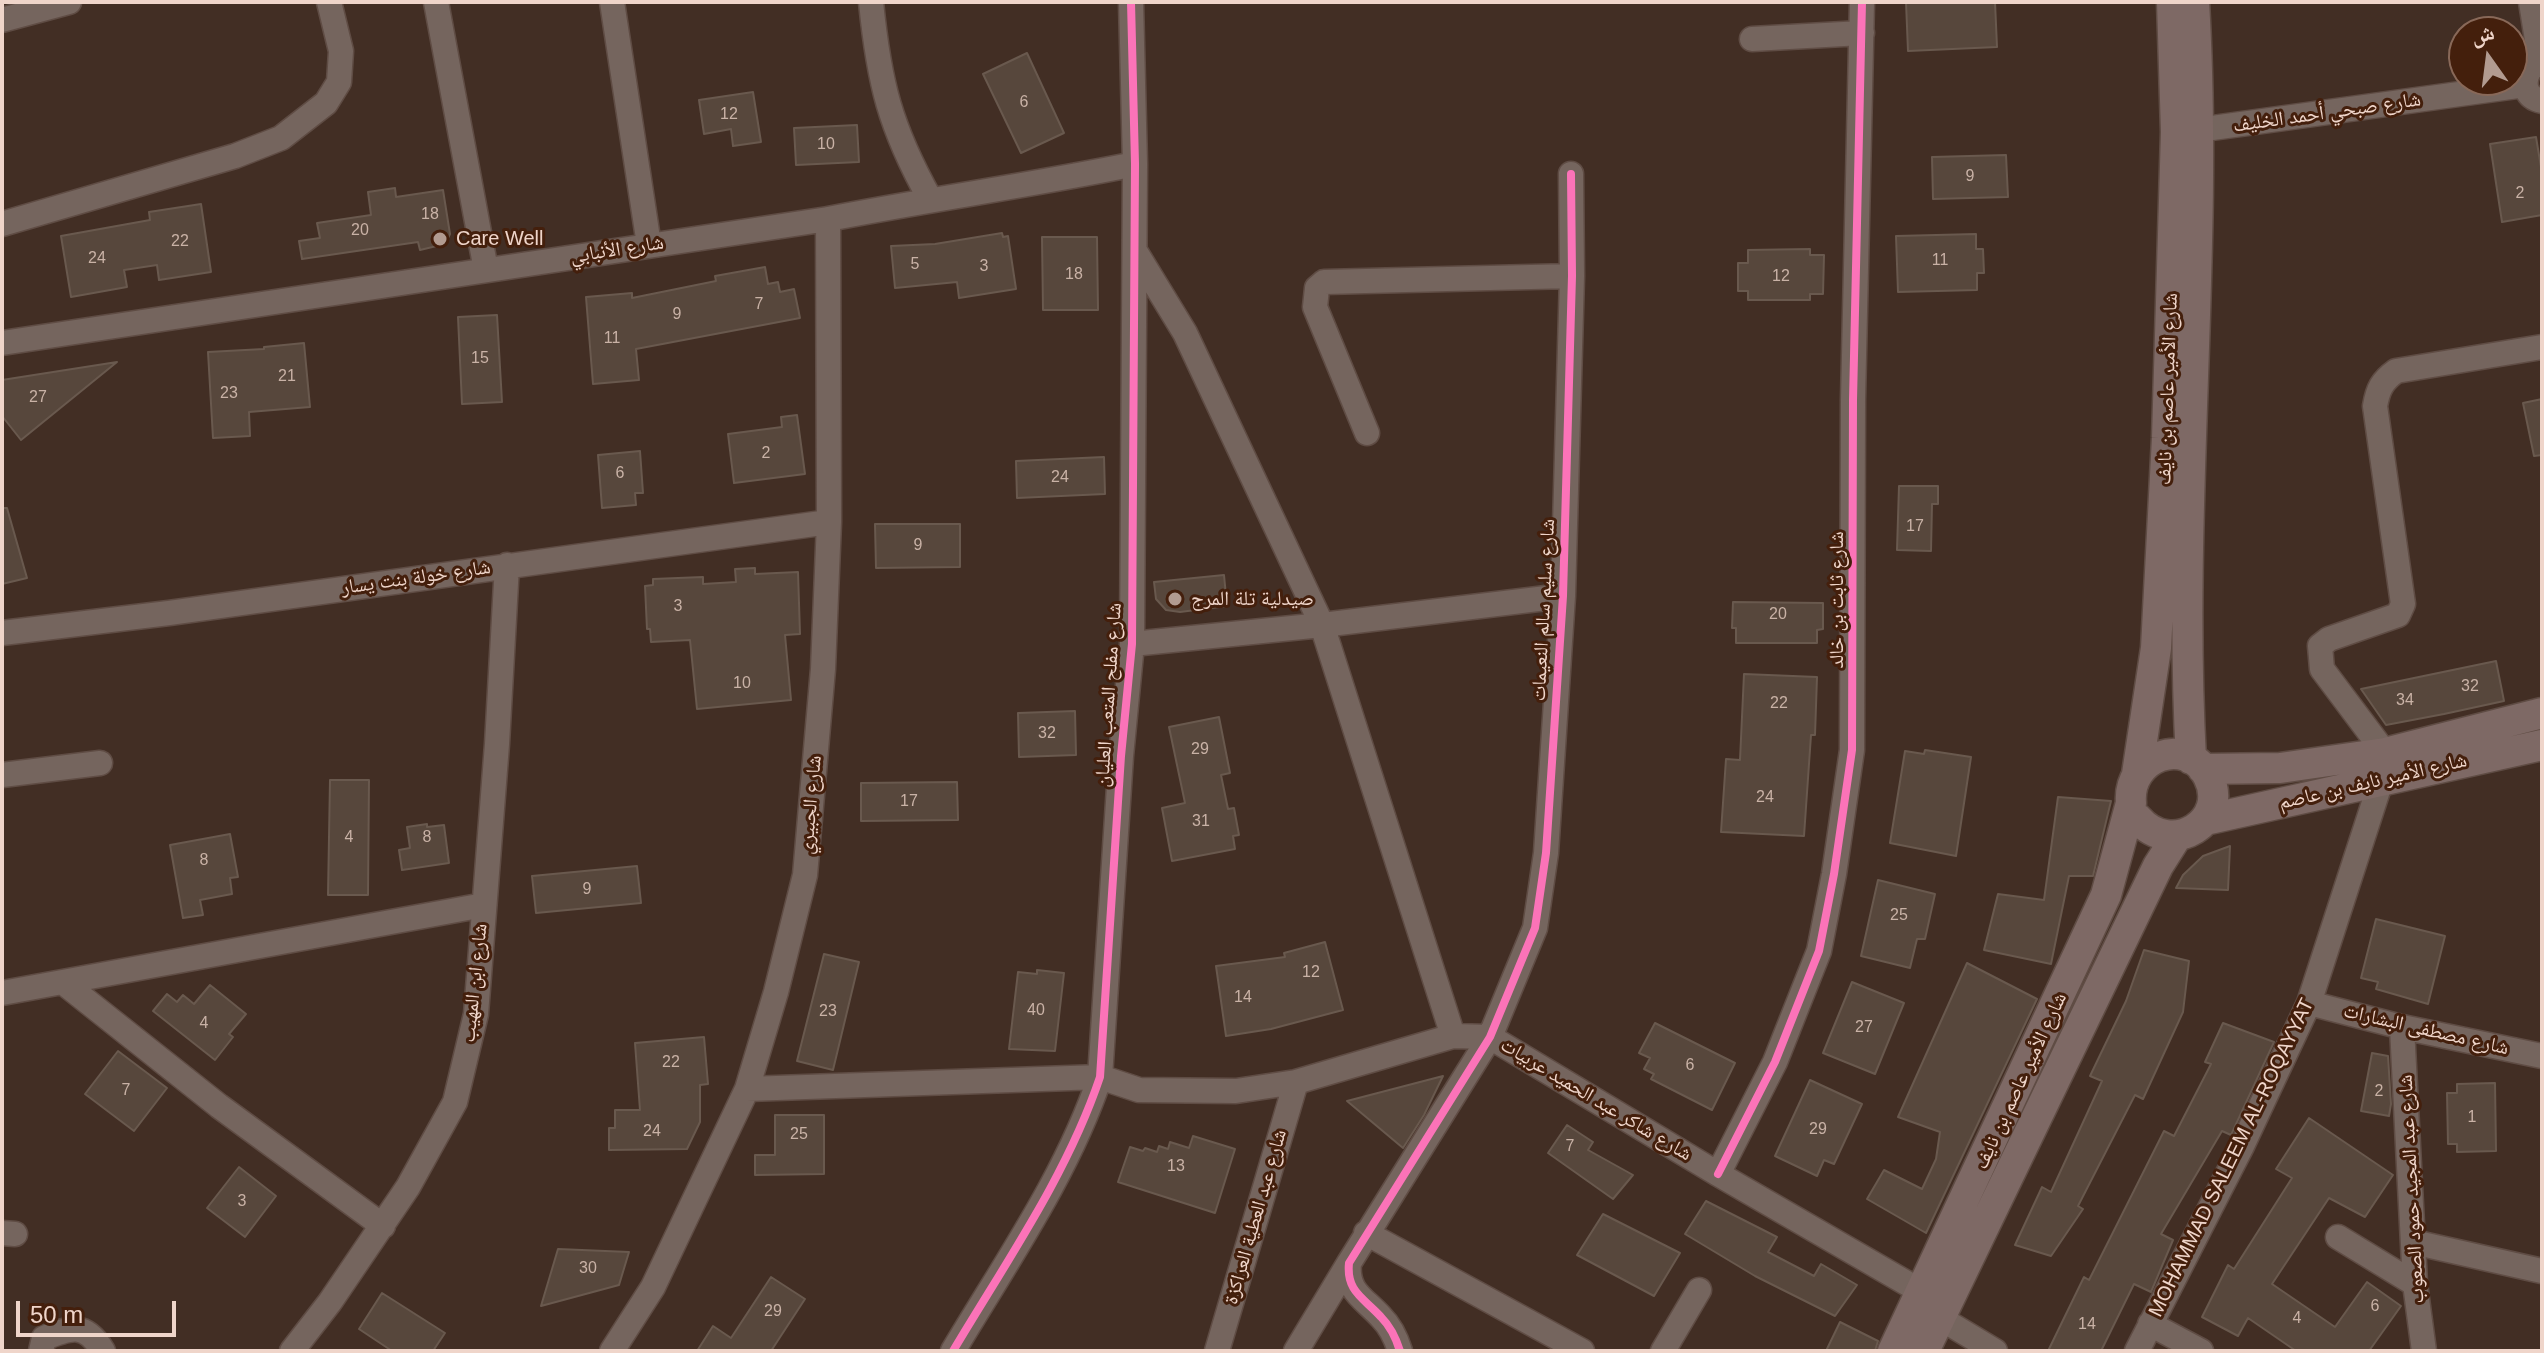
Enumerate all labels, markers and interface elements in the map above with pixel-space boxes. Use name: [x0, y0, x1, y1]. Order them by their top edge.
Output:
north arrow: [2448, 16, 2528, 96]
text: ش: [2468, 19, 2497, 49]
street label: شارع صبحي أحمد الخليف: [2232, 88, 2422, 138]
house number: 6: [1020, 93, 1028, 113]
house number: 12: [720, 105, 738, 125]
house number: 10: [817, 135, 835, 155]
house number: 9: [1966, 167, 1974, 187]
house number: 2: [2516, 184, 2524, 204]
house number: 18: [421, 205, 439, 225]
house number: 20: [351, 221, 369, 241]
place label: Care Well: [456, 227, 543, 251]
marker: Care Well: [431, 230, 449, 248]
street label: شارع الأنبابي: [569, 231, 665, 269]
house number: 22: [171, 232, 189, 252]
house number: 24: [88, 249, 106, 269]
house number: 11: [1932, 251, 1948, 271]
house number: 5: [911, 255, 919, 275]
house number: 3: [980, 257, 988, 277]
house number: 18: [1065, 265, 1083, 285]
house number: 12: [1772, 267, 1790, 287]
street label: شارع الأمير عاصم بن نايف: [2153, 293, 2183, 485]
house number: 7: [755, 295, 763, 315]
house number: 9: [673, 305, 681, 325]
house number: 11: [604, 329, 620, 349]
house number: 15: [471, 349, 489, 369]
house number: 21: [278, 367, 296, 387]
house number: 23: [220, 384, 238, 404]
house number: 27: [29, 388, 47, 408]
house number: 2: [762, 444, 770, 464]
house number: 6: [616, 464, 624, 484]
house number: 24: [1051, 468, 1069, 488]
house number: 17: [1906, 517, 1924, 537]
street label: شارع سليم سالم النعيمات: [1527, 518, 1561, 702]
street label: شارع ثابت بن خالد: [1825, 531, 1849, 669]
house number: 9: [914, 536, 922, 556]
street label: شارع خولة بنت يسار: [340, 556, 492, 600]
place label: صيدلية تلة المرج: [1191, 587, 1314, 611]
marker: صيدلية تلة المرج: [1166, 590, 1184, 608]
house number: 3: [674, 597, 682, 617]
street label: شارع مفلح المتعب العليان: [1091, 602, 1127, 788]
house number: 20: [1769, 605, 1787, 625]
house number: 10: [733, 674, 751, 694]
house number: 32: [2461, 677, 2479, 697]
house number: 34: [2396, 691, 2414, 711]
house number: 22: [1770, 694, 1788, 714]
house number: 32: [1038, 724, 1056, 744]
house number: 29: [1191, 740, 1209, 760]
street label: شارع الأمير نايف بن عاصم: [2277, 749, 2469, 815]
street label: شارع الجبيري: [795, 754, 827, 856]
house number: 24: [1756, 788, 1774, 808]
house number: 17: [900, 792, 918, 812]
house number: 31: [1192, 812, 1210, 832]
house number: 4: [345, 828, 353, 848]
house number: 8: [423, 828, 431, 848]
house number: 8: [200, 851, 208, 871]
house number: 9: [583, 880, 591, 900]
house number: 25: [1890, 906, 1908, 926]
street label: شارع ابن المهيب: [457, 922, 493, 1044]
house number: 12: [1302, 963, 1320, 983]
house number: 14: [1234, 988, 1252, 1008]
street label: شارع الأمير عاصم بن نايف: [1970, 989, 2072, 1173]
street label: MOHAMMAD SALEEM AL-ROQAYYAT: [2144, 995, 2320, 1321]
street label: شارع مصطفى البشارات: [2341, 999, 2511, 1061]
house number: 40: [1027, 1001, 1045, 1021]
house number: 23: [819, 1002, 837, 1022]
house number: 4: [200, 1014, 208, 1034]
house number: 27: [1855, 1018, 1873, 1038]
street label: شارع شاكر عبد الحميد عربيات: [1496, 1033, 1696, 1167]
house number: 22: [662, 1053, 680, 1073]
house number: 6: [1686, 1056, 1694, 1076]
street label: شارع عبد المجيد حمود الصعوب: [2394, 1074, 2430, 1304]
house number: 7: [122, 1081, 130, 1101]
house number: 2: [2375, 1082, 2383, 1102]
house number: 1: [2468, 1108, 2476, 1128]
house number: 29: [1809, 1120, 1827, 1140]
house number: 24: [643, 1122, 661, 1142]
house number: 25: [790, 1125, 808, 1145]
street label: شارع عبد العطية العراكزة: [1220, 1127, 1292, 1307]
house number: 7: [1566, 1137, 1574, 1157]
house number: 13: [1167, 1157, 1185, 1177]
house number: 3: [238, 1192, 246, 1212]
house number: 30: [579, 1259, 597, 1279]
scale bar: [20, 1285, 180, 1335]
house number: 6: [2371, 1297, 2379, 1317]
text: 50 m: [30, 1301, 83, 1328]
house number: 29: [764, 1302, 782, 1322]
house number: 4: [2293, 1309, 2301, 1329]
house number: 14: [2078, 1315, 2096, 1335]

